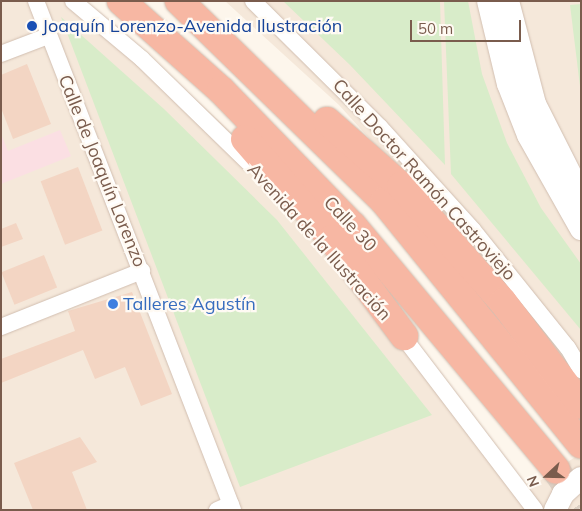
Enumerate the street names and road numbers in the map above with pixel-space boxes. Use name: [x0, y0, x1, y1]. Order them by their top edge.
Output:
street label: Calle de Joaquín Lorenzo: [54, 72, 150, 270]
street label: Calle Doctor Ramón Castroviejo: [328, 75, 520, 285]
street label: Avenida de la Ilustración: [243, 159, 395, 325]
street label: Calle 30: [319, 192, 381, 256]

